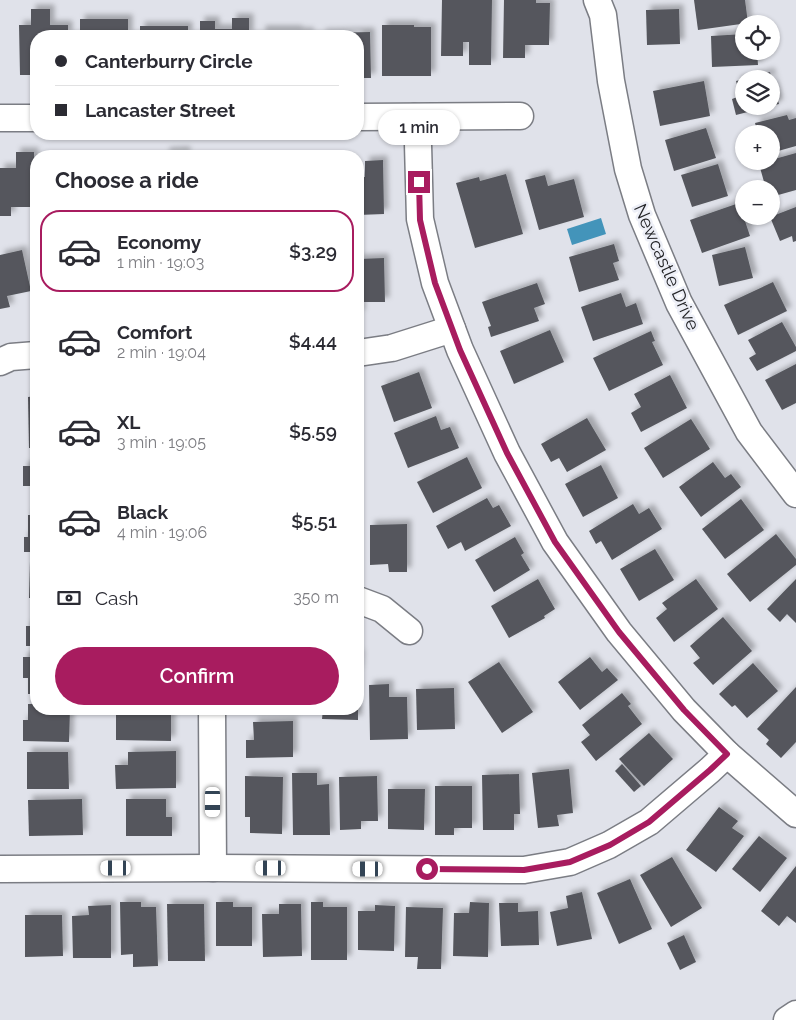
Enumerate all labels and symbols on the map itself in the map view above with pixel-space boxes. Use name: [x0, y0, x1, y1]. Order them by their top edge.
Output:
callout: 1 min: [378, 110, 460, 144]
route end: [408, 171, 430, 193]
street label: Newcastle Drive: [630, 201, 704, 334]
car: [205, 787, 220, 817]
route start: [416, 858, 438, 880]
car: [101, 861, 131, 876]
car: [256, 861, 286, 876]
car: [353, 862, 383, 877]

